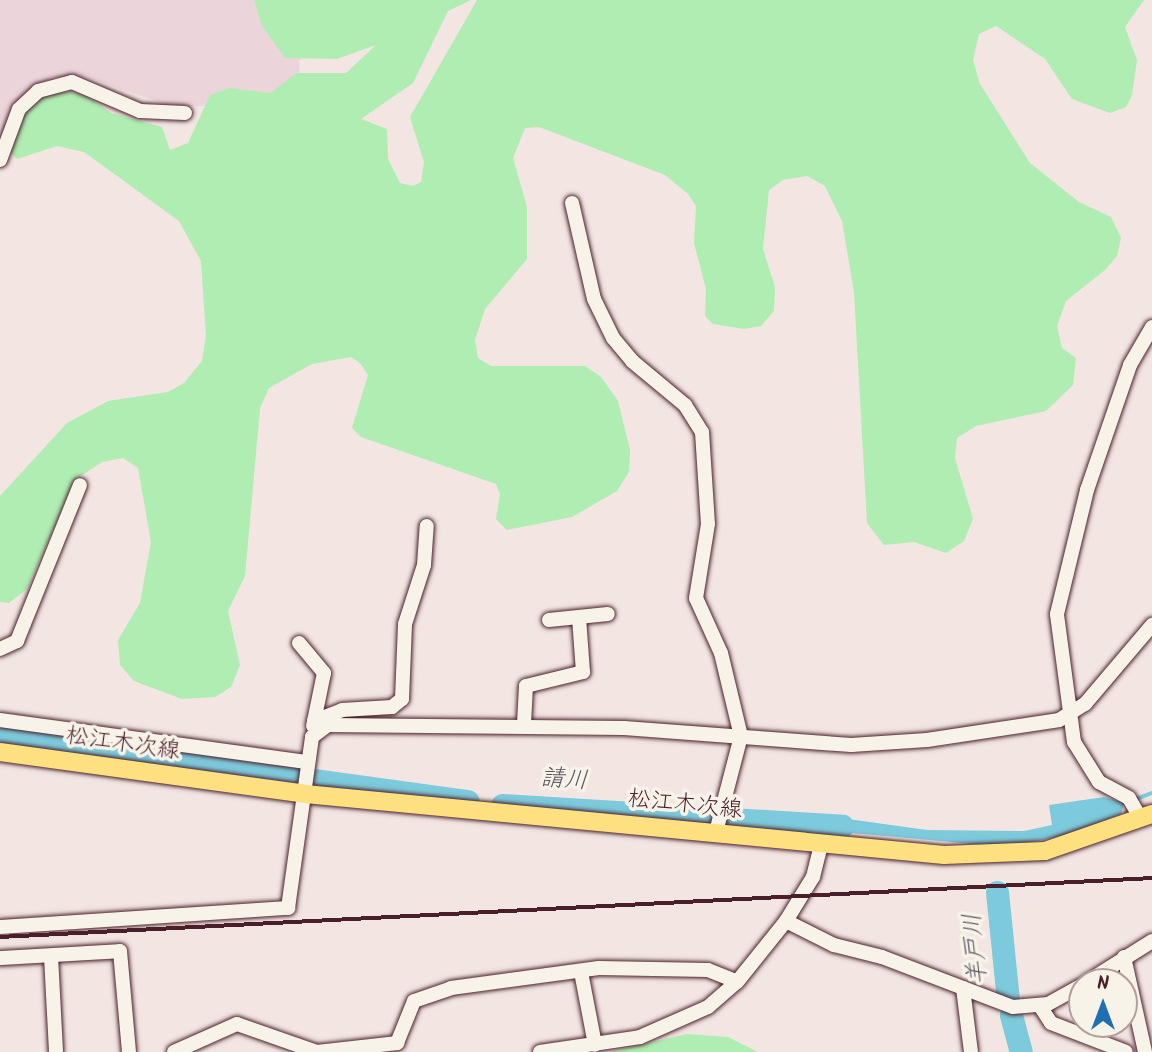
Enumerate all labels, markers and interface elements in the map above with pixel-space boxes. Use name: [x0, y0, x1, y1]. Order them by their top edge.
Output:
street label: 松江木次線: [64, 722, 182, 766]
water label: 請川: [539, 764, 589, 796]
street label: 松江木次線: [626, 785, 744, 825]
water label: 羊戸川: [959, 912, 993, 986]
north arrow: [1068, 968, 1138, 1038]
text: N: [1097, 969, 1109, 999]

